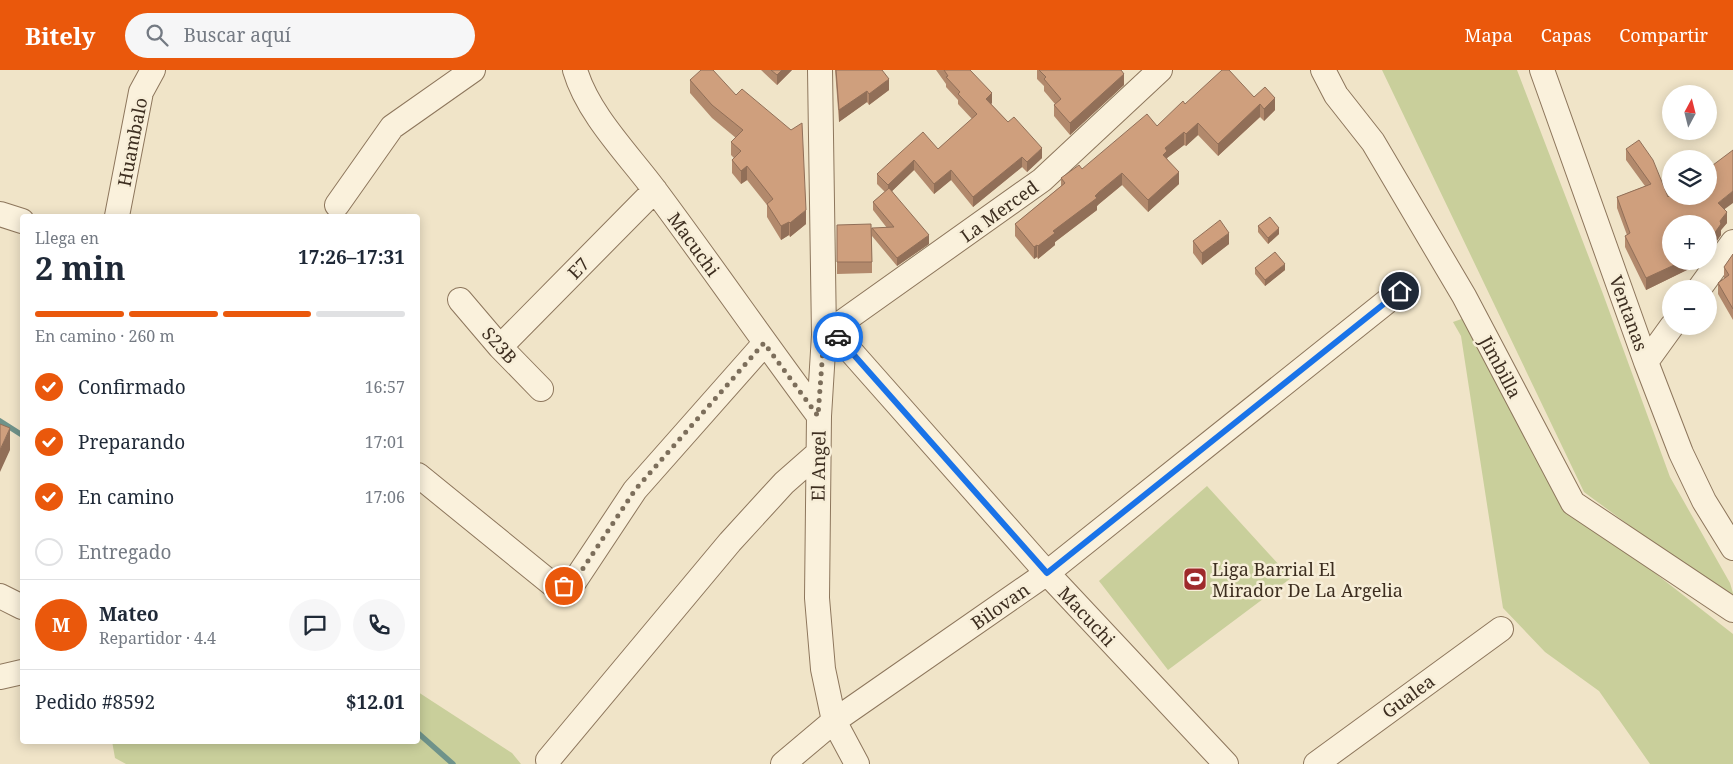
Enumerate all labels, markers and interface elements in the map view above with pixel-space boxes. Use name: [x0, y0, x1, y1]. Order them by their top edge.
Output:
search box: [125, 13, 475, 58]
text: Bitely: [25, 19, 95, 52]
icon: search: [143, 21, 171, 49]
text: Buscar aquí: [183, 22, 291, 48]
text: Mapa: [1465, 23, 1513, 47]
text: Capas: [1541, 23, 1591, 47]
text: Compartir: [1619, 23, 1708, 47]
north arrow: [1662, 85, 1718, 140]
map controls: [1662, 85, 1717, 335]
street label: Huambalo: [112, 96, 152, 188]
button: layers: [1662, 150, 1717, 205]
street label: La Merced: [955, 175, 1043, 247]
street label: Macuchi: [663, 207, 725, 281]
button: +: [1662, 215, 1717, 270]
text: Llega en: [35, 227, 99, 249]
text: 17:26–17:31: [298, 244, 405, 270]
text: 2 min: [35, 246, 126, 289]
street label: E7: [562, 252, 594, 284]
pin: [1379, 270, 1421, 312]
street label: Ventanas: [1604, 272, 1654, 354]
icon: home: [1386, 277, 1414, 305]
button: −: [1662, 280, 1717, 335]
courier: [813, 312, 863, 362]
street label: S23B: [477, 321, 523, 369]
icon: car: [824, 323, 852, 351]
text: En camino · 260 m: [35, 325, 175, 347]
street label: Jimbilla: [1474, 331, 1527, 402]
icon: check: [35, 373, 63, 401]
text: Confirmado: [78, 374, 186, 400]
text: 16:57: [365, 376, 405, 398]
icon: check: [35, 428, 63, 456]
text: Preparando: [78, 429, 185, 455]
street label: El Angel: [805, 430, 831, 502]
text: 17:01: [365, 431, 405, 453]
icon: check: [35, 483, 63, 511]
text: En camino: [78, 484, 174, 510]
text: 17:06: [365, 486, 405, 508]
text: Entregado: [78, 539, 171, 565]
place label: Liga Barrial El Mirador De La Argelia: [1212, 557, 1403, 602]
pin: [543, 565, 585, 607]
sports icon: Liga Barrial El Mirador De La Argelia: [1182, 566, 1208, 592]
icon: bag: [550, 572, 578, 600]
street label: Bilovan: [966, 577, 1034, 635]
street label: Macuchi: [1053, 581, 1121, 651]
button: chat: [289, 599, 341, 651]
button: phone: [353, 599, 405, 651]
text: Mateo: [99, 601, 159, 627]
text: M: [52, 612, 70, 638]
text: Repartidor · 4.4: [99, 627, 216, 649]
street label: Gualea: [1377, 669, 1439, 723]
text: Pedido #8592: [35, 689, 155, 715]
text: $12.01: [346, 689, 405, 715]

